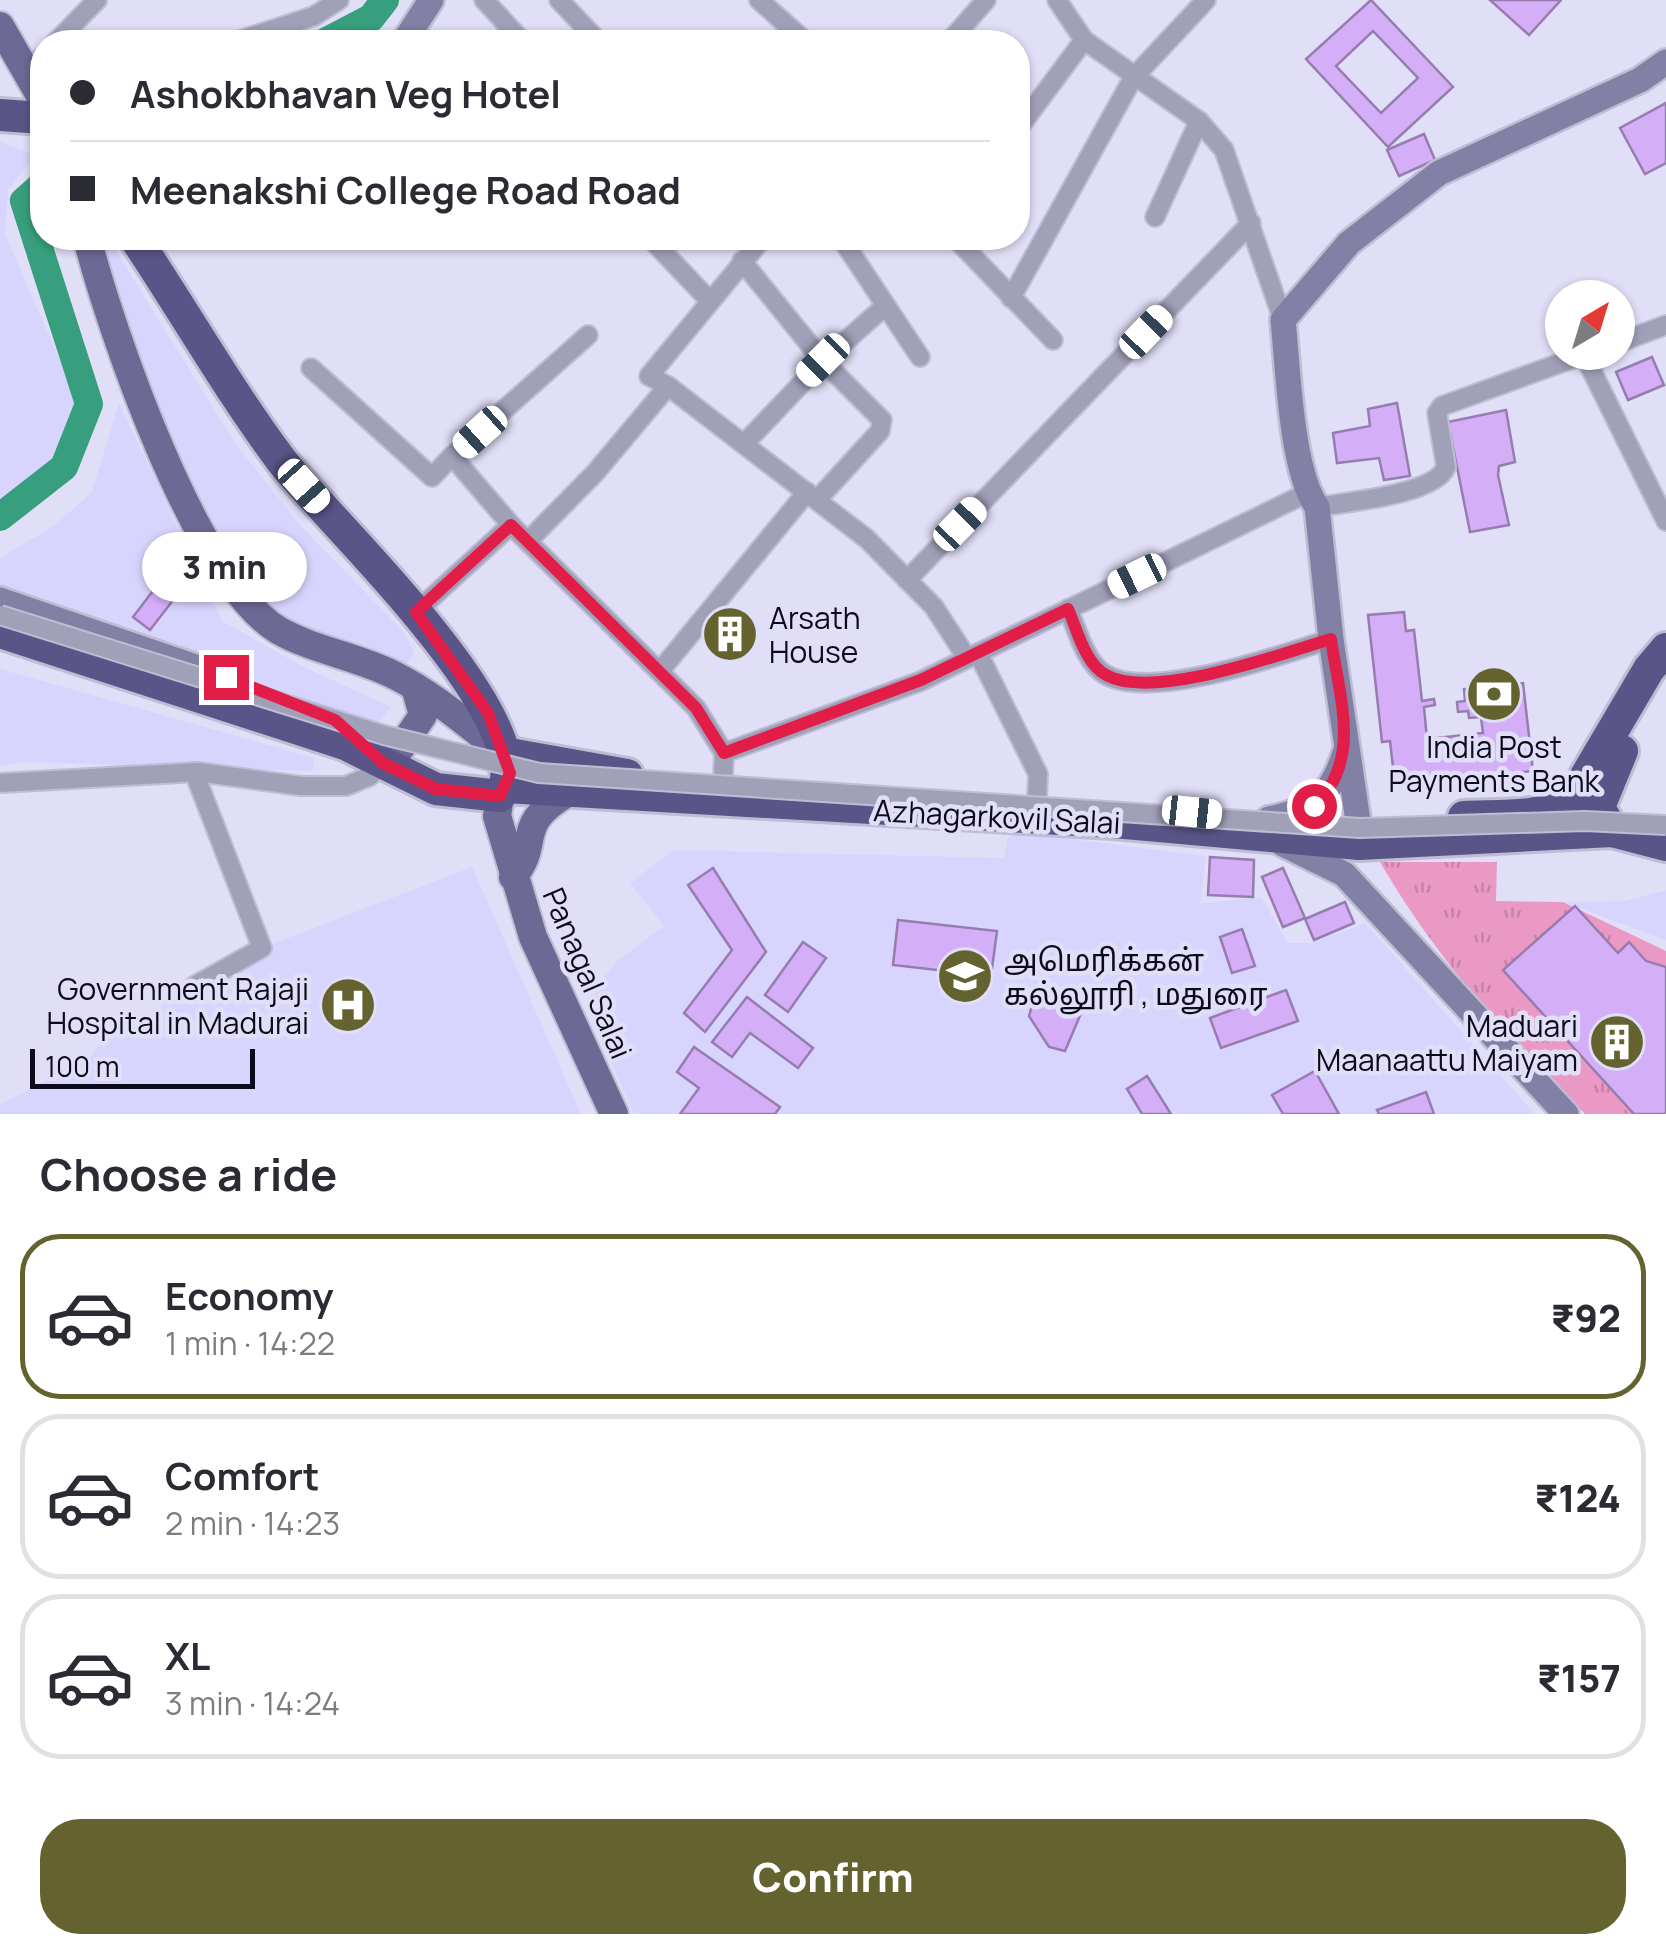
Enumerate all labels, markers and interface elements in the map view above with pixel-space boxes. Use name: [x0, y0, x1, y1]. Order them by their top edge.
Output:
text: Ashokbhavan Veg Hotel: [130, 67, 561, 119]
text: Meenakshi College Road Road: [130, 163, 681, 215]
north arrow: [1545, 280, 1635, 370]
map controls: [1545, 280, 1635, 370]
car: [1114, 300, 1178, 364]
car: [791, 328, 855, 392]
car: [448, 401, 512, 463]
car: [273, 454, 335, 518]
car: [928, 492, 992, 556]
callout: 3 min: [144, 532, 308, 602]
text: 3 min: [182, 545, 267, 589]
car: [1103, 549, 1171, 603]
place label: Arsath House: [769, 597, 860, 672]
building icon: Arsath House: [700, 604, 760, 664]
route end: [204, 655, 249, 700]
bank icon: India Post Payments Bank: [1464, 664, 1524, 724]
place label: India Post Payments Bank: [1389, 726, 1601, 801]
route start: [1292, 784, 1337, 829]
street label: Azhagarkovil Salai: [872, 789, 1122, 843]
car: [1161, 794, 1223, 830]
street label: Panagal Salai: [534, 881, 642, 1065]
place label: அமெரிக்கன் கல்லூரி , மதுரை: [1004, 939, 1267, 1015]
school or university icon: அமெரிக்கன் கல்லூரி , மதுரை: [935, 946, 995, 1006]
place label: Government Rajaji Hospital in Madurai: [46, 968, 309, 1043]
hospital icon: Government Rajaji Hospital in Madurai: [318, 975, 378, 1035]
place label: Maduari Maanaattu Maiyam: [1316, 1005, 1578, 1080]
building icon: Maduari Maanaattu Maiyam: [1587, 1012, 1647, 1072]
scale bar: [30, 1044, 255, 1088]
text: 100 m: [45, 1047, 119, 1085]
text: Choose a ride: [40, 1143, 337, 1205]
text: Economy: [165, 1269, 334, 1321]
icon: car: [45, 1272, 135, 1362]
text: ₹92: [1551, 1291, 1621, 1343]
text: 1 min · 14:22: [165, 1321, 335, 1365]
text: Comfort: [165, 1449, 319, 1501]
icon: car: [45, 1452, 135, 1542]
text: ₹124: [1534, 1471, 1621, 1523]
text: 2 min · 14:23: [165, 1501, 340, 1545]
text: XL: [165, 1629, 210, 1681]
icon: car: [45, 1632, 135, 1722]
text: ₹157: [1537, 1651, 1621, 1703]
text: 3 min · 14:24: [165, 1681, 340, 1725]
button: Confirm: [40, 1819, 1626, 1934]

